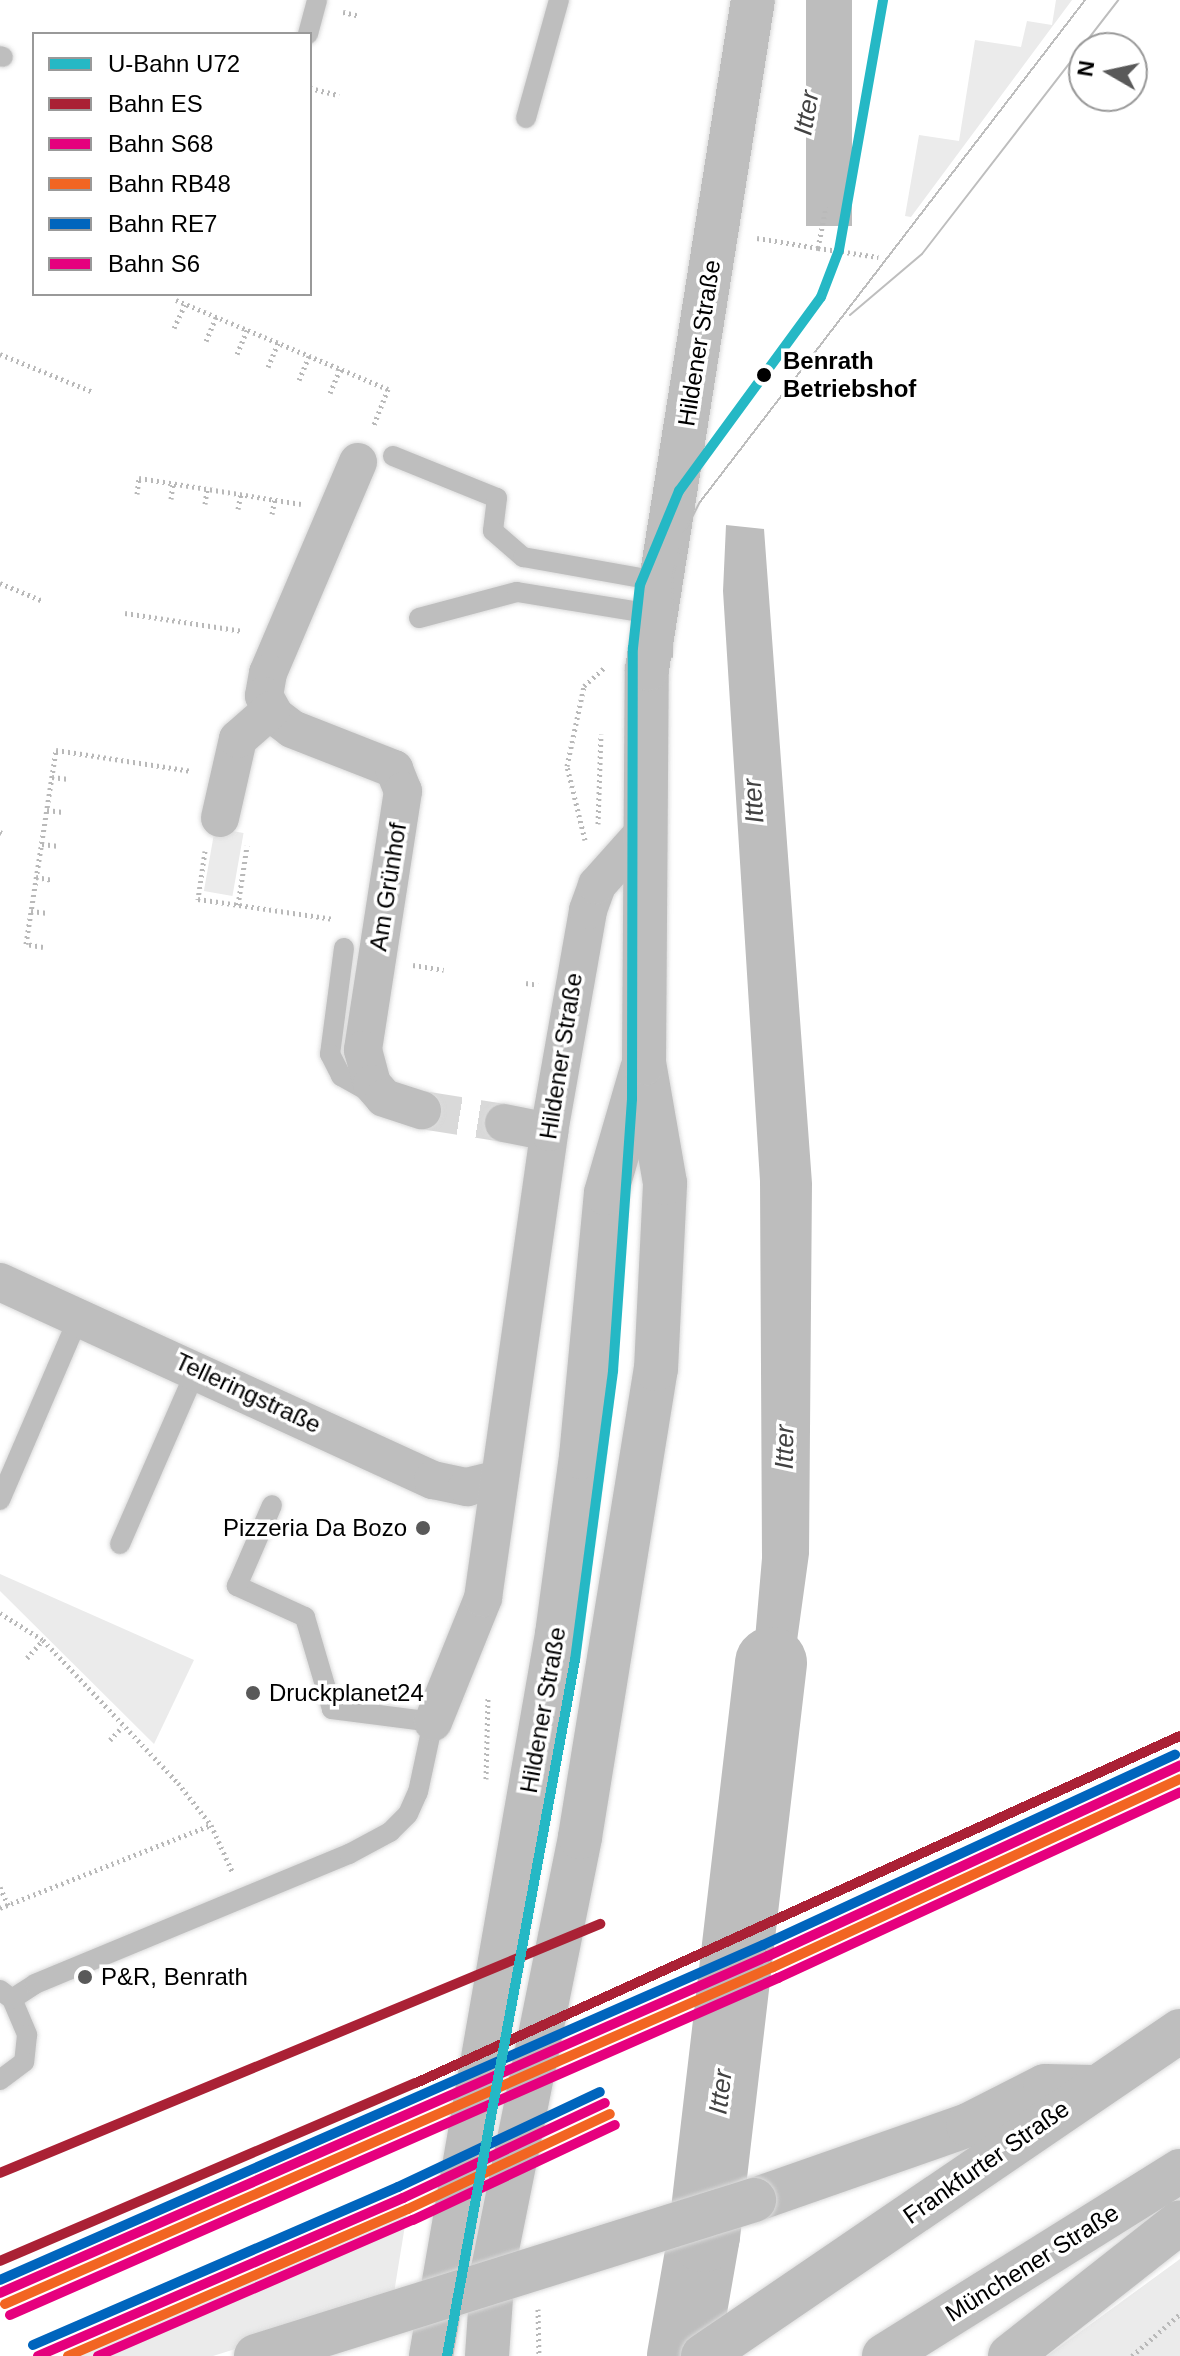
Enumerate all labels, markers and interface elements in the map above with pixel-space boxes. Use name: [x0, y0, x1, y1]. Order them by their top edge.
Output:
legend: [32, 32, 312, 296]
north arrow: [1068, 32, 1148, 112]
text: U-Bahn U72: [108, 50, 240, 77]
text: N: [1072, 59, 1099, 78]
water label: Itter: [788, 88, 826, 138]
text: Bahn ES: [108, 90, 203, 117]
text: Bahn S68: [108, 130, 213, 157]
text: Bahn RB48: [108, 170, 231, 197]
text: Bahn RE7: [108, 210, 217, 237]
text: Bahn S6: [108, 250, 200, 277]
street label: Hildener Straße: [672, 258, 726, 428]
place label: Benrath Betriebshof: [783, 347, 916, 403]
marker: Benrath Betriebshof: [752, 363, 776, 387]
water label: Itter: [737, 778, 771, 824]
street label: Am Grünhof: [364, 821, 412, 953]
street label: Hildener Straße: [534, 971, 588, 1141]
street label: Telleringstraße: [171, 1347, 325, 1439]
water label: Itter: [769, 1424, 801, 1470]
place label: Pizzeria Da Bozo: [223, 1514, 407, 1542]
marker: Pizzeria Da Bozo: [414, 1519, 432, 1537]
street label: Hildener Straße: [514, 1625, 572, 1795]
place label: Druckplanet24: [269, 1679, 424, 1707]
marker: Druckplanet24: [244, 1684, 262, 1702]
place label: P&R, Benrath: [101, 1963, 248, 1991]
marker: P&R, Benrath: [76, 1968, 94, 1986]
water label: Itter: [703, 2068, 739, 2116]
street label: Frankfurter Straße: [897, 2094, 1075, 2230]
street label: Münchener Straße: [940, 2198, 1124, 2328]

